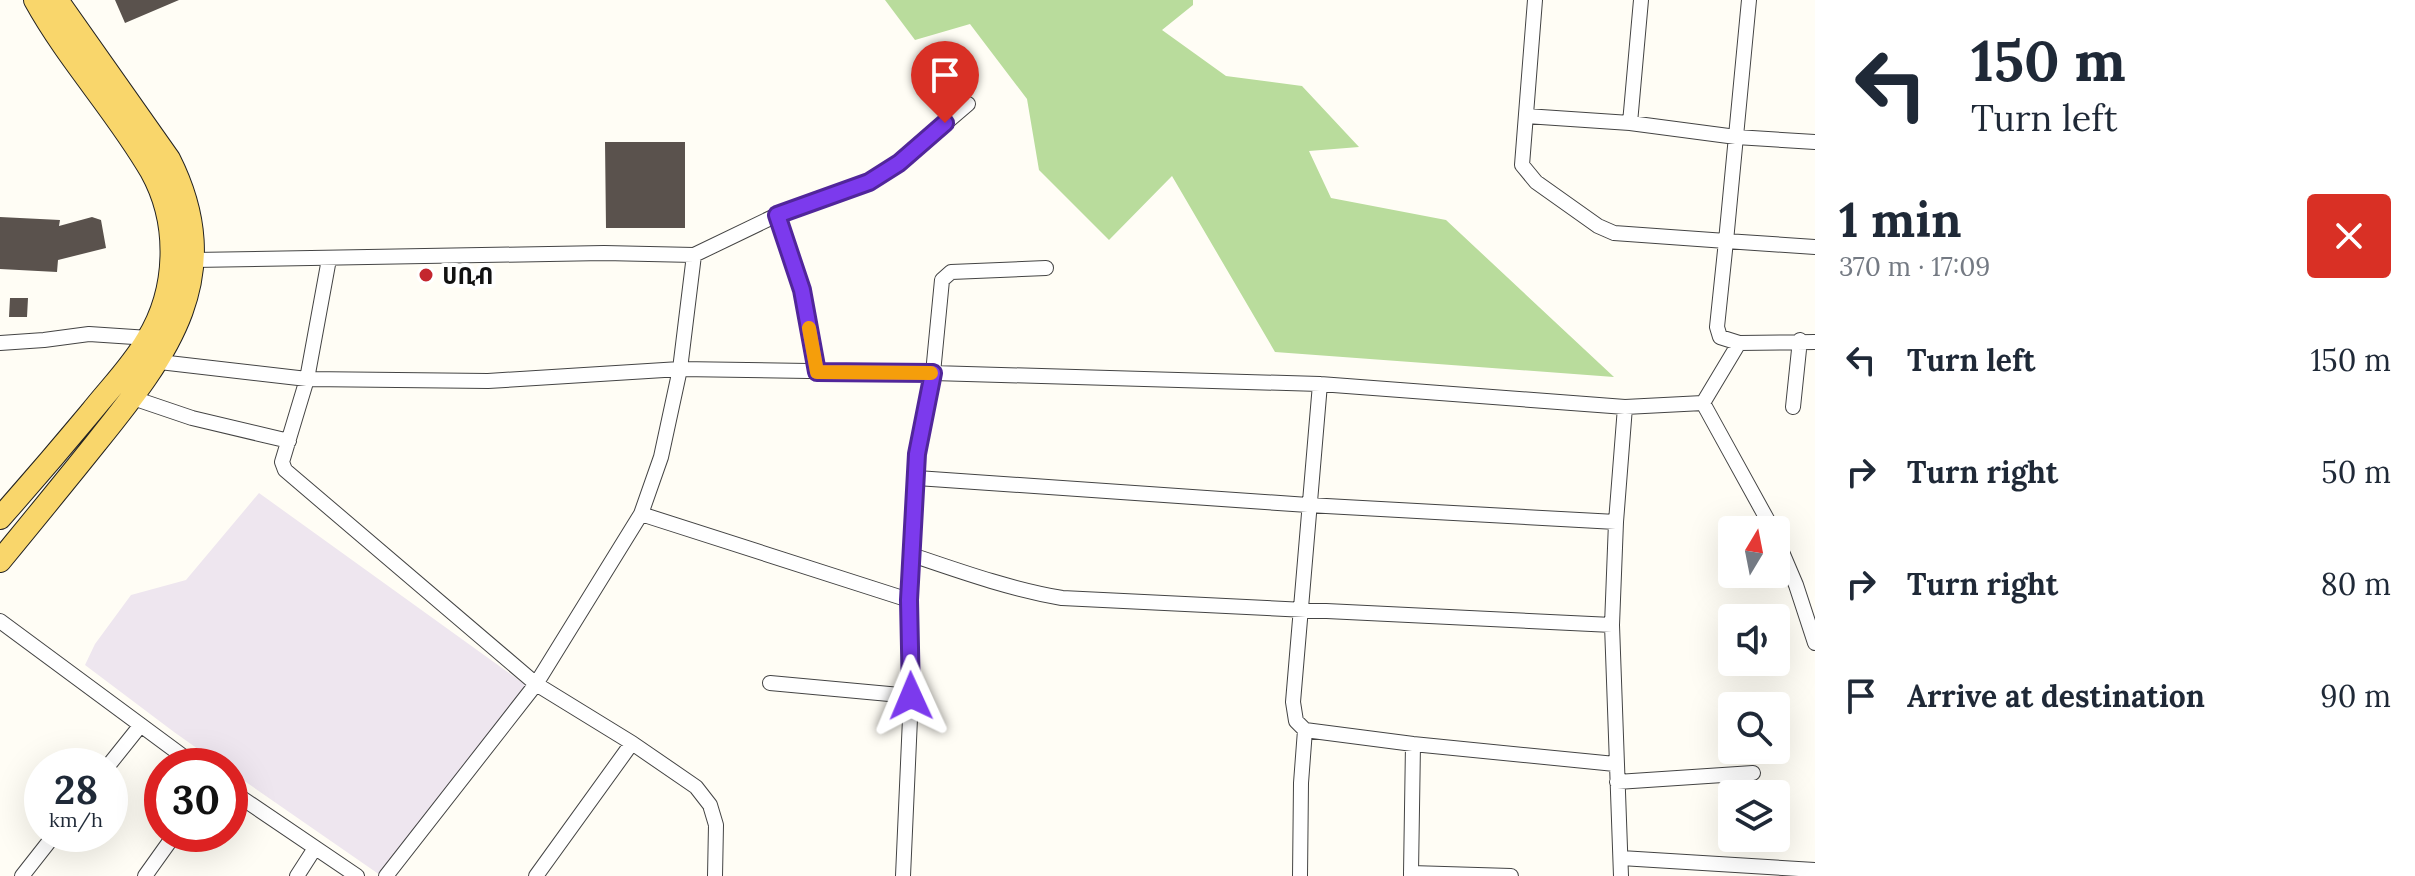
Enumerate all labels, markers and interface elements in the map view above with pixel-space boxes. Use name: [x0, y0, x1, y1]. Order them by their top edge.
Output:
text: 150 m: [1971, 25, 2126, 96]
icon: left: [1839, 32, 1943, 136]
pin: [911, 41, 979, 123]
icon: arrive: [923, 53, 967, 97]
text: Turn left: [1971, 95, 2118, 141]
text: 1 min: [1839, 189, 1962, 250]
button: close: [2307, 194, 2391, 278]
text: 370 m · 17:09: [1839, 250, 1990, 283]
place label: ሀቢብ: [442, 260, 494, 291]
marker: ሀቢብ: [417, 266, 435, 284]
icon: left: [1839, 338, 1883, 382]
text: Turn left: [1907, 341, 2035, 379]
text: 150 m: [2310, 341, 2391, 379]
icon: right: [1839, 450, 1883, 494]
text: Turn right: [1907, 453, 2058, 491]
text: 50 m: [2321, 453, 2391, 491]
north arrow: [1718, 516, 1790, 588]
map controls: [1718, 516, 1790, 852]
icon: right: [1839, 562, 1883, 606]
text: Turn right: [1907, 565, 2058, 603]
text: 80 m: [2321, 565, 2391, 603]
button: sound: [1718, 604, 1790, 676]
position arrow: [869, 654, 953, 738]
icon: arrive: [1839, 674, 1883, 718]
text: Arrive at destination: [1907, 677, 2205, 715]
text: 90 m: [2320, 677, 2391, 715]
button: search: [1718, 692, 1790, 764]
speed limit sign: 30: [144, 748, 248, 852]
text: 28: [54, 764, 98, 815]
button: layers: [1718, 780, 1790, 852]
text: km/h: [49, 807, 103, 832]

